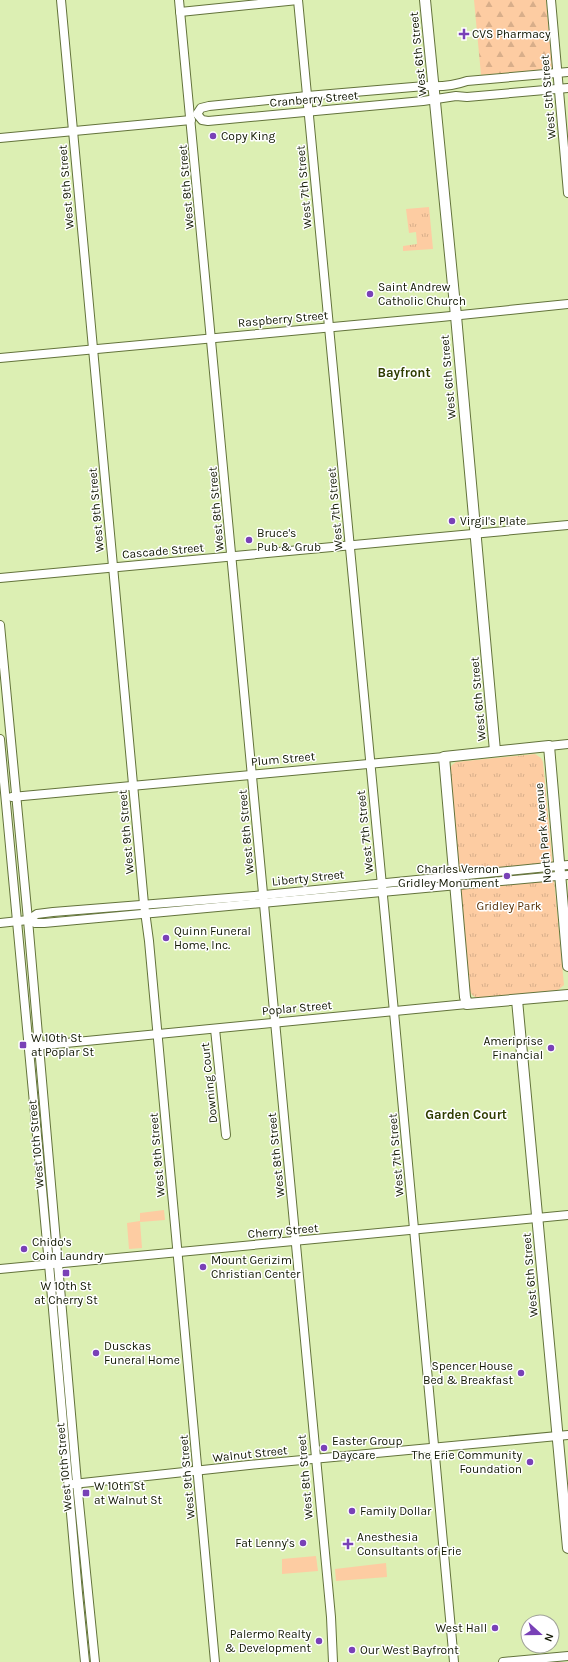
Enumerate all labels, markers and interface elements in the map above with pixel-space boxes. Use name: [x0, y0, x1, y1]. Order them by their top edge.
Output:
street label: West 6th Street: [407, 11, 429, 97]
place label: CVS Pharmacy: [472, 27, 551, 41]
marker: CVS Pharmacy: [459, 29, 469, 39]
street label: West 5th Street: [537, 54, 559, 140]
street label: Cranberry Street: [269, 88, 359, 110]
place label: Copy King: [221, 129, 275, 143]
marker: Copy King: [208, 131, 218, 141]
street label: West 9th Street: [55, 144, 77, 230]
street label: West 8th Street: [175, 144, 197, 230]
street label: West 7th Street: [293, 144, 315, 229]
place label: Saint Andrew Catholic Church: [378, 280, 466, 308]
marker: Saint Andrew Catholic Church: [365, 289, 375, 299]
street label: Raspberry Street: [237, 308, 329, 330]
street label: West 6th Street: [437, 334, 459, 420]
district label: Bayfront: [377, 365, 431, 380]
street label: West 8th Street: [205, 466, 227, 552]
street label: West 7th Street: [324, 466, 346, 551]
street label: West 9th Street: [85, 467, 107, 553]
place label: Virgil's Plate: [460, 514, 526, 528]
marker: Virgil's Plate: [447, 516, 457, 526]
place label: Bruce's Pub & Grub: [257, 526, 321, 554]
marker: Bruce's Pub & Grub: [244, 535, 254, 545]
street label: Cascade Street: [121, 540, 205, 562]
street label: West 6th Street: [467, 656, 489, 742]
street label: Plum Street: [250, 749, 316, 769]
street label: North Park Avenue: [532, 782, 554, 884]
street label: West 9th Street: [115, 789, 137, 875]
street label: West 8th Street: [235, 789, 257, 875]
street label: West 7th Street: [354, 789, 376, 874]
place label: Charles Vernon Gridley Monument: [398, 862, 499, 890]
street label: Liberty Street: [271, 867, 345, 889]
marker: Charles Vernon Gridley Monument: [502, 871, 512, 881]
park label: Gridley Park: [476, 899, 542, 913]
place label: Quinn Funeral Home, Inc.: [174, 924, 251, 952]
marker: Quinn Funeral Home, Inc.: [161, 933, 171, 943]
street label: Poplar Street: [261, 998, 333, 1018]
place label: W 10th St at Poplar St: [31, 1031, 95, 1059]
place label: Ameriprise Financial: [483, 1034, 543, 1062]
marker: W 10th St at Poplar St: [18, 1040, 28, 1050]
street label: Downing Court: [198, 1042, 220, 1124]
marker: Ameriprise Financial: [546, 1043, 556, 1053]
street label: West 10th Street: [25, 1099, 47, 1189]
district label: Garden Court: [425, 1107, 507, 1122]
street label: West 8th Street: [265, 1111, 287, 1198]
street label: West 9th Street: [146, 1112, 168, 1198]
street label: West 7th Street: [385, 1112, 407, 1197]
street label: Cherry Street: [247, 1221, 319, 1241]
street label: West 6th Street: [519, 1232, 541, 1318]
place label: Chido's Coin Laundry: [32, 1235, 104, 1263]
marker: Chido's Coin Laundry: [19, 1244, 29, 1254]
place label: Mount Gerizim Christian Center: [211, 1253, 301, 1281]
marker: Mount Gerizim Christian Center: [198, 1262, 208, 1272]
marker: W 10th St at Cherry St: [61, 1268, 71, 1278]
place label: W 10th St at Cherry St: [34, 1279, 98, 1307]
place label: Dusckas Funeral Home: [104, 1339, 180, 1367]
marker: Dusckas Funeral Home: [91, 1348, 101, 1358]
place label: Spencer House Bed & Breakfast: [423, 1359, 513, 1387]
marker: Spencer House Bed & Breakfast: [516, 1368, 526, 1378]
street label: West 10th Street: [53, 1422, 75, 1512]
street label: West 9th Street: [176, 1434, 198, 1520]
street label: West 8th Street: [294, 1434, 316, 1520]
place label: Easter Group Daycare: [332, 1434, 402, 1462]
street label: Walnut Street: [212, 1443, 289, 1465]
marker: Easter Group Daycare: [319, 1443, 329, 1453]
place label: The Erie Community Foundation: [412, 1448, 522, 1476]
marker: The Erie Community Foundation: [525, 1457, 535, 1467]
place label: W 10th St at Walnut St: [94, 1479, 162, 1507]
marker: W 10th St at Walnut St: [81, 1488, 91, 1498]
place label: Family Dollar: [360, 1504, 432, 1518]
marker: Family Dollar: [347, 1506, 357, 1516]
place label: Anesthesia Consultants of Erie: [357, 1530, 461, 1558]
place label: Fat Lenny's: [235, 1536, 295, 1550]
marker: Fat Lenny's: [298, 1538, 308, 1548]
marker: Anesthesia Consultants of Erie: [342, 1538, 354, 1550]
north arrow: [520, 1614, 560, 1654]
place label: West Hall: [435, 1621, 487, 1635]
marker: West Hall: [490, 1623, 500, 1633]
place label: Palermo Realty & Development: [225, 1627, 311, 1655]
text: N: [541, 1631, 556, 1643]
marker: Palermo Realty & Development: [314, 1636, 324, 1646]
place label: Our West Bayfront: [360, 1643, 459, 1657]
marker: Our West Bayfront: [347, 1645, 357, 1655]

